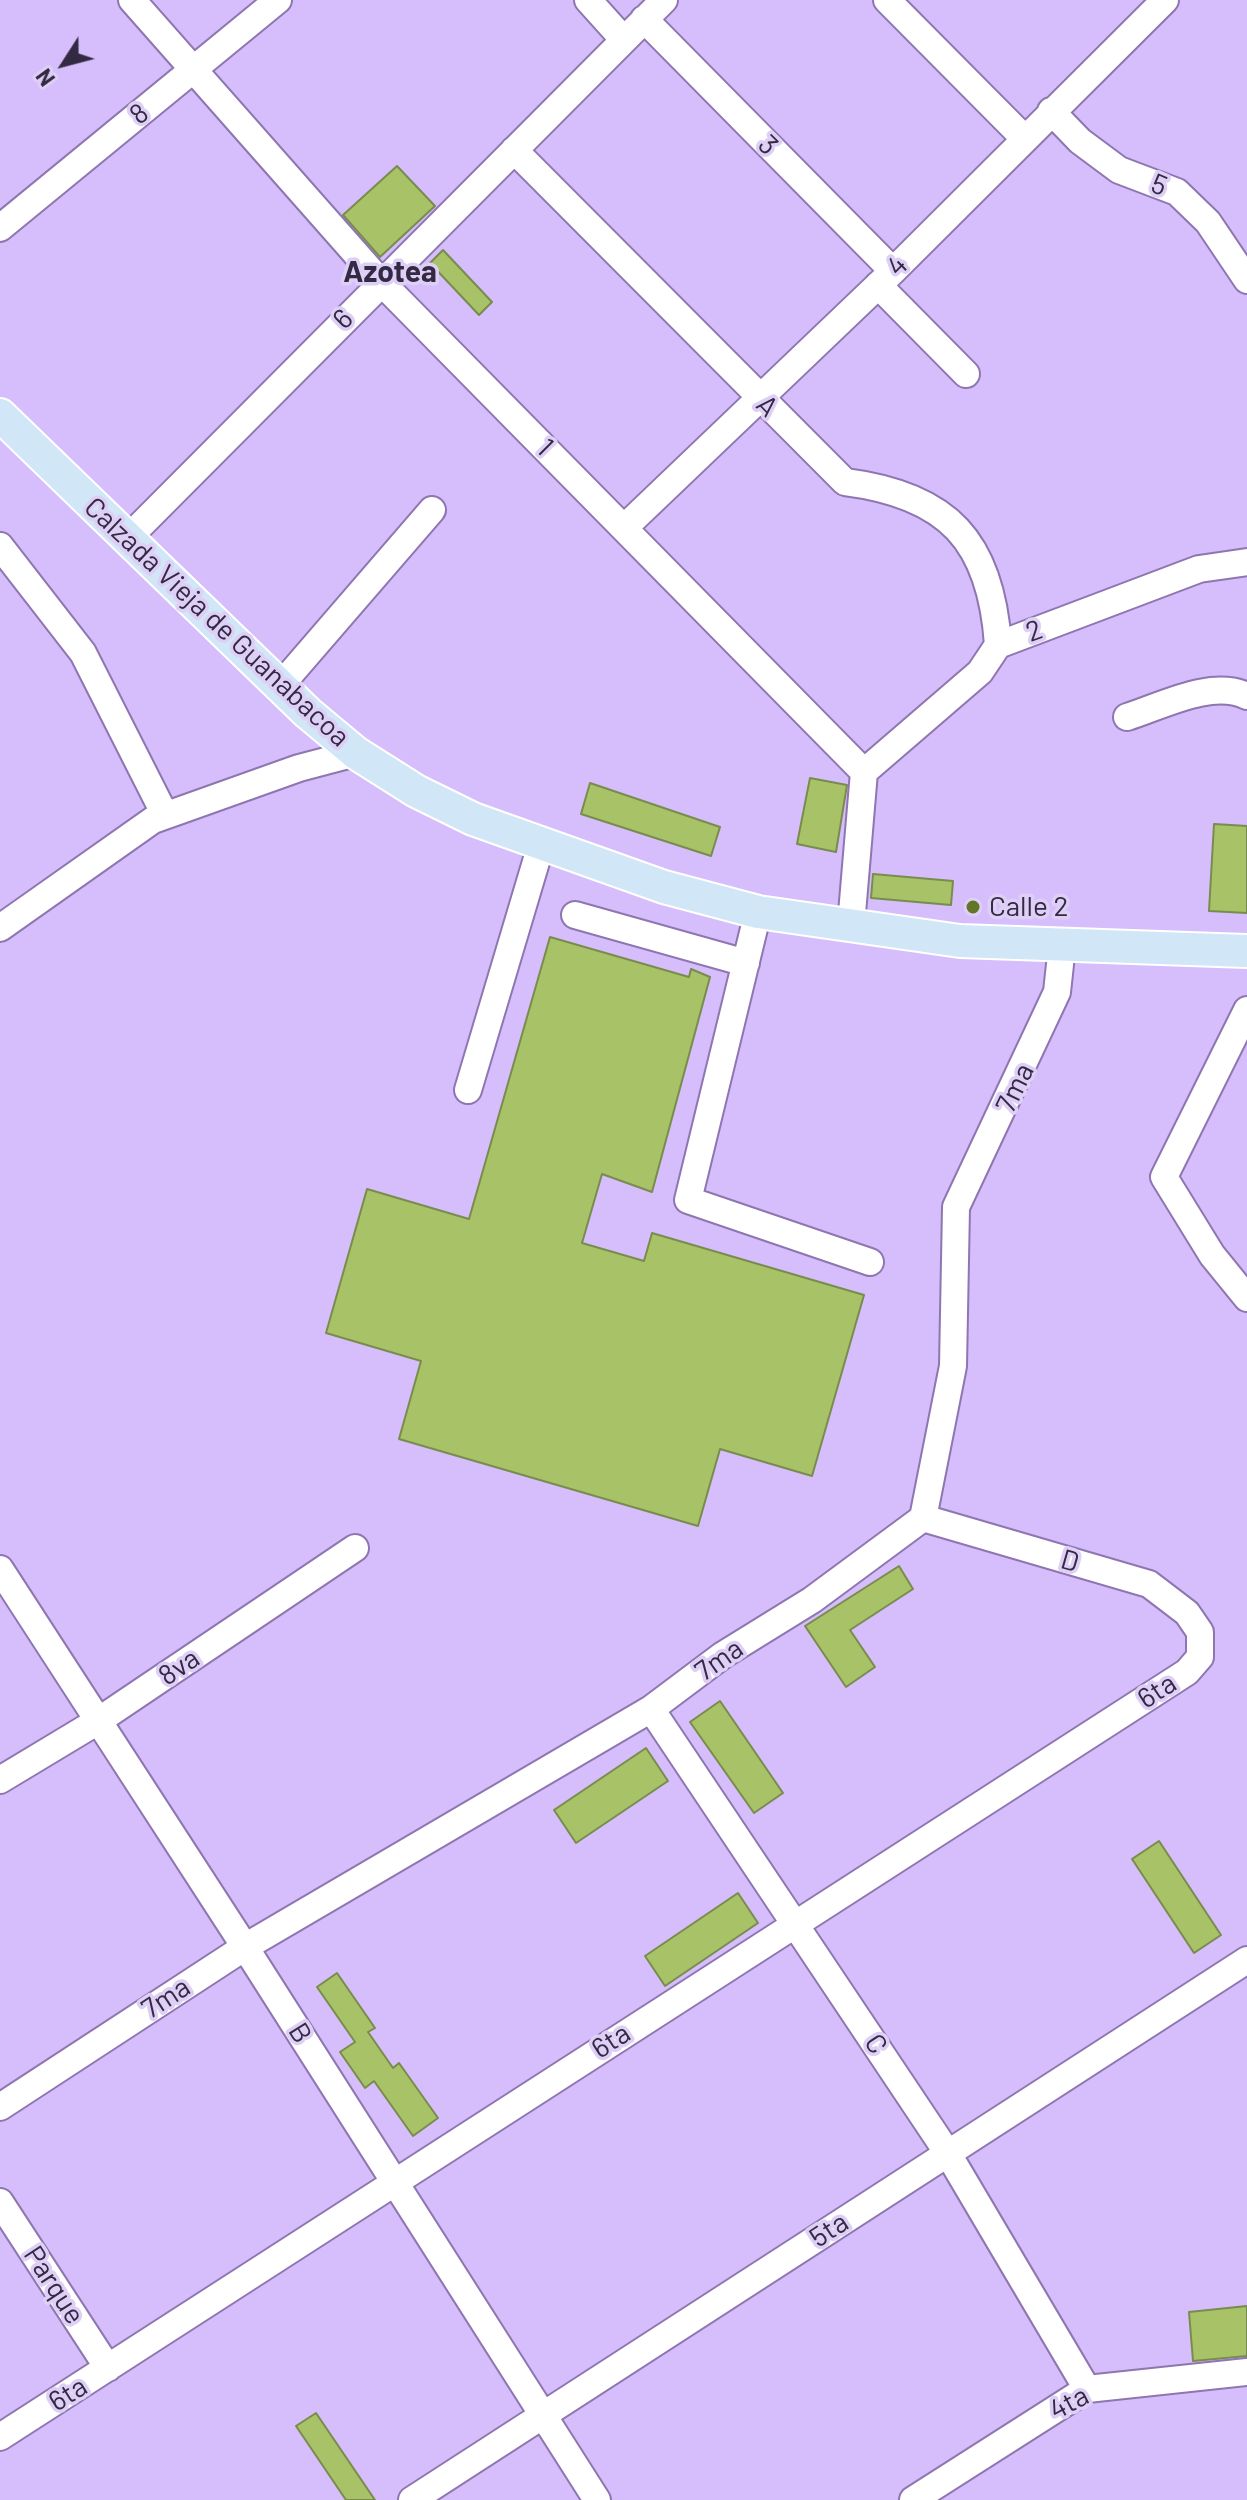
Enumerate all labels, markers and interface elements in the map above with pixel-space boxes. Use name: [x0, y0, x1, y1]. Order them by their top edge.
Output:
north arrow: [24, 24, 104, 104]
text: N: [30, 65, 59, 92]
street label: 8: [123, 96, 155, 132]
street label: 3: [751, 128, 785, 162]
street label: 5: [1146, 167, 1172, 203]
street label: 4: [880, 249, 914, 283]
district label: Azotea: [343, 254, 437, 290]
street label: 6: [326, 302, 360, 336]
street label: A: [749, 388, 785, 424]
street label: 1: [530, 432, 560, 462]
street label: Calzada Vieja de Guanabacoa: [77, 490, 357, 754]
street label: 2: [1021, 613, 1047, 649]
place label: Calle 2: [989, 890, 1069, 924]
marker: Calle 2: [964, 898, 982, 916]
street label: 7ma: [989, 1058, 1041, 1118]
street label: D: [1057, 1542, 1083, 1580]
street label: 7ma: [689, 1632, 749, 1688]
street label: 8va: [152, 1641, 206, 1693]
street label: 6ta: [1132, 1666, 1182, 1716]
street label: 7ma: [136, 1970, 196, 2026]
street label: 6ta: [586, 2016, 636, 2066]
street label: B: [281, 2017, 319, 2049]
street label: C: [857, 2028, 895, 2060]
street label: 5ta: [804, 2205, 854, 2255]
street label: Parque: [16, 2240, 92, 2330]
street label: 6ta: [43, 2369, 93, 2419]
street label: 4ta: [1043, 2379, 1095, 2427]

